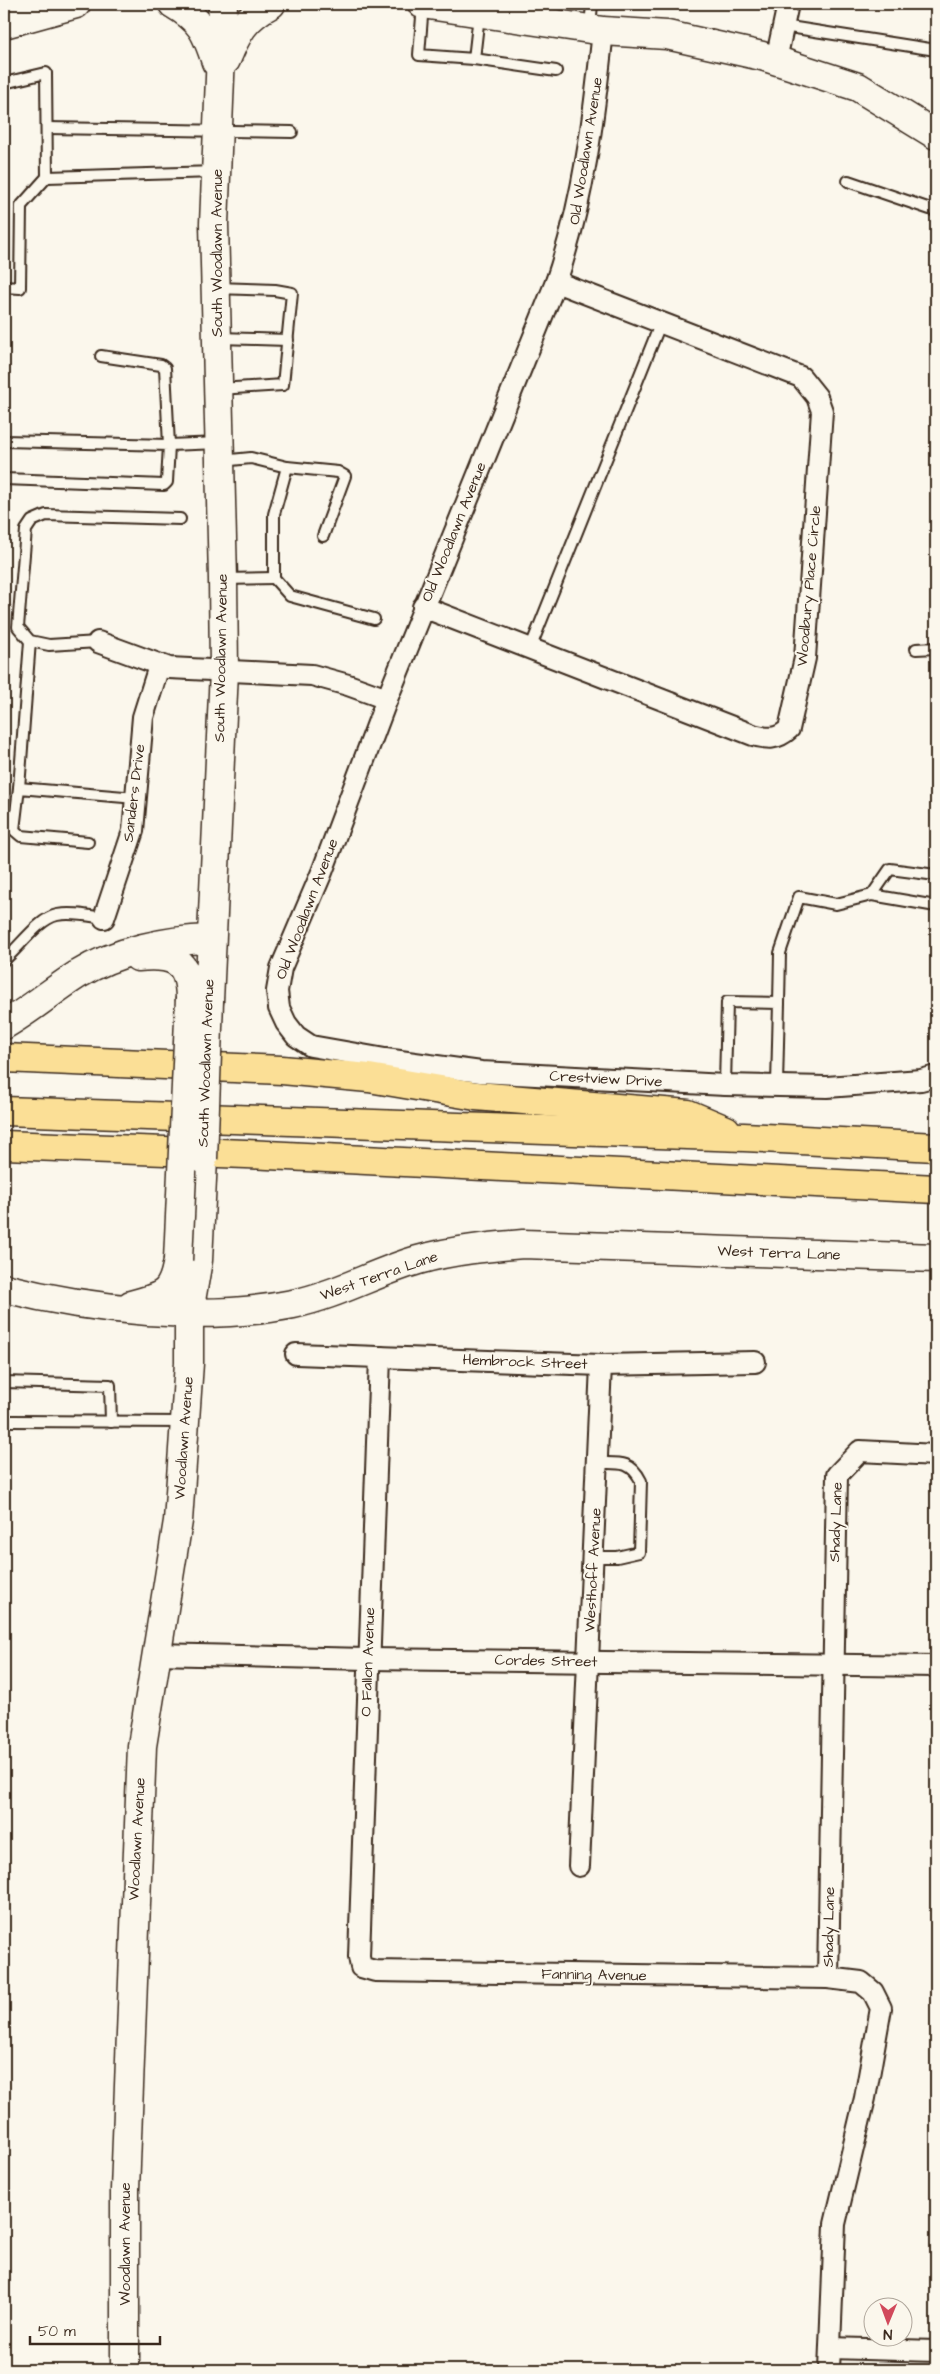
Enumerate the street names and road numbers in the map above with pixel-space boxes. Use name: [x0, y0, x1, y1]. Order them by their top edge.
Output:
street label: Old Woodlawn Avenue: [564, 76, 608, 226]
street label: South Woodlawn Avenue: [207, 169, 228, 337]
street label: Old Woodlawn Avenue: [416, 459, 492, 605]
street label: Woodbury Place Circle: [792, 505, 827, 667]
street label: South Woodlawn Avenue: [209, 574, 233, 742]
street label: Sanders Drive: [118, 743, 150, 843]
street label: Old Woodlawn Avenue: [270, 836, 344, 982]
street label: South Woodlawn Avenue: [193, 979, 219, 1147]
street label: Crestview Drive: [549, 1066, 663, 1092]
street label: West Terra Lane: [717, 1240, 841, 1266]
street label: West Terra Lane: [317, 1246, 441, 1306]
street label: Hembrock Street: [462, 1349, 588, 1375]
street label: Woodlawn Avenue: [169, 1376, 199, 1500]
street label: Shady Lane: [824, 1482, 849, 1563]
street label: Westhoff Avenue: [579, 1507, 607, 1633]
street label: O Fallon Avenue: [356, 1607, 380, 1717]
street label: Cordes Street: [494, 1650, 598, 1672]
street label: Woodlawn Avenue: [123, 1777, 151, 1901]
street label: Shady Lane: [818, 1887, 841, 1967]
street label: Fanning Avenue: [541, 1964, 647, 1987]
street label: Woodlawn Avenue: [115, 2182, 136, 2306]

